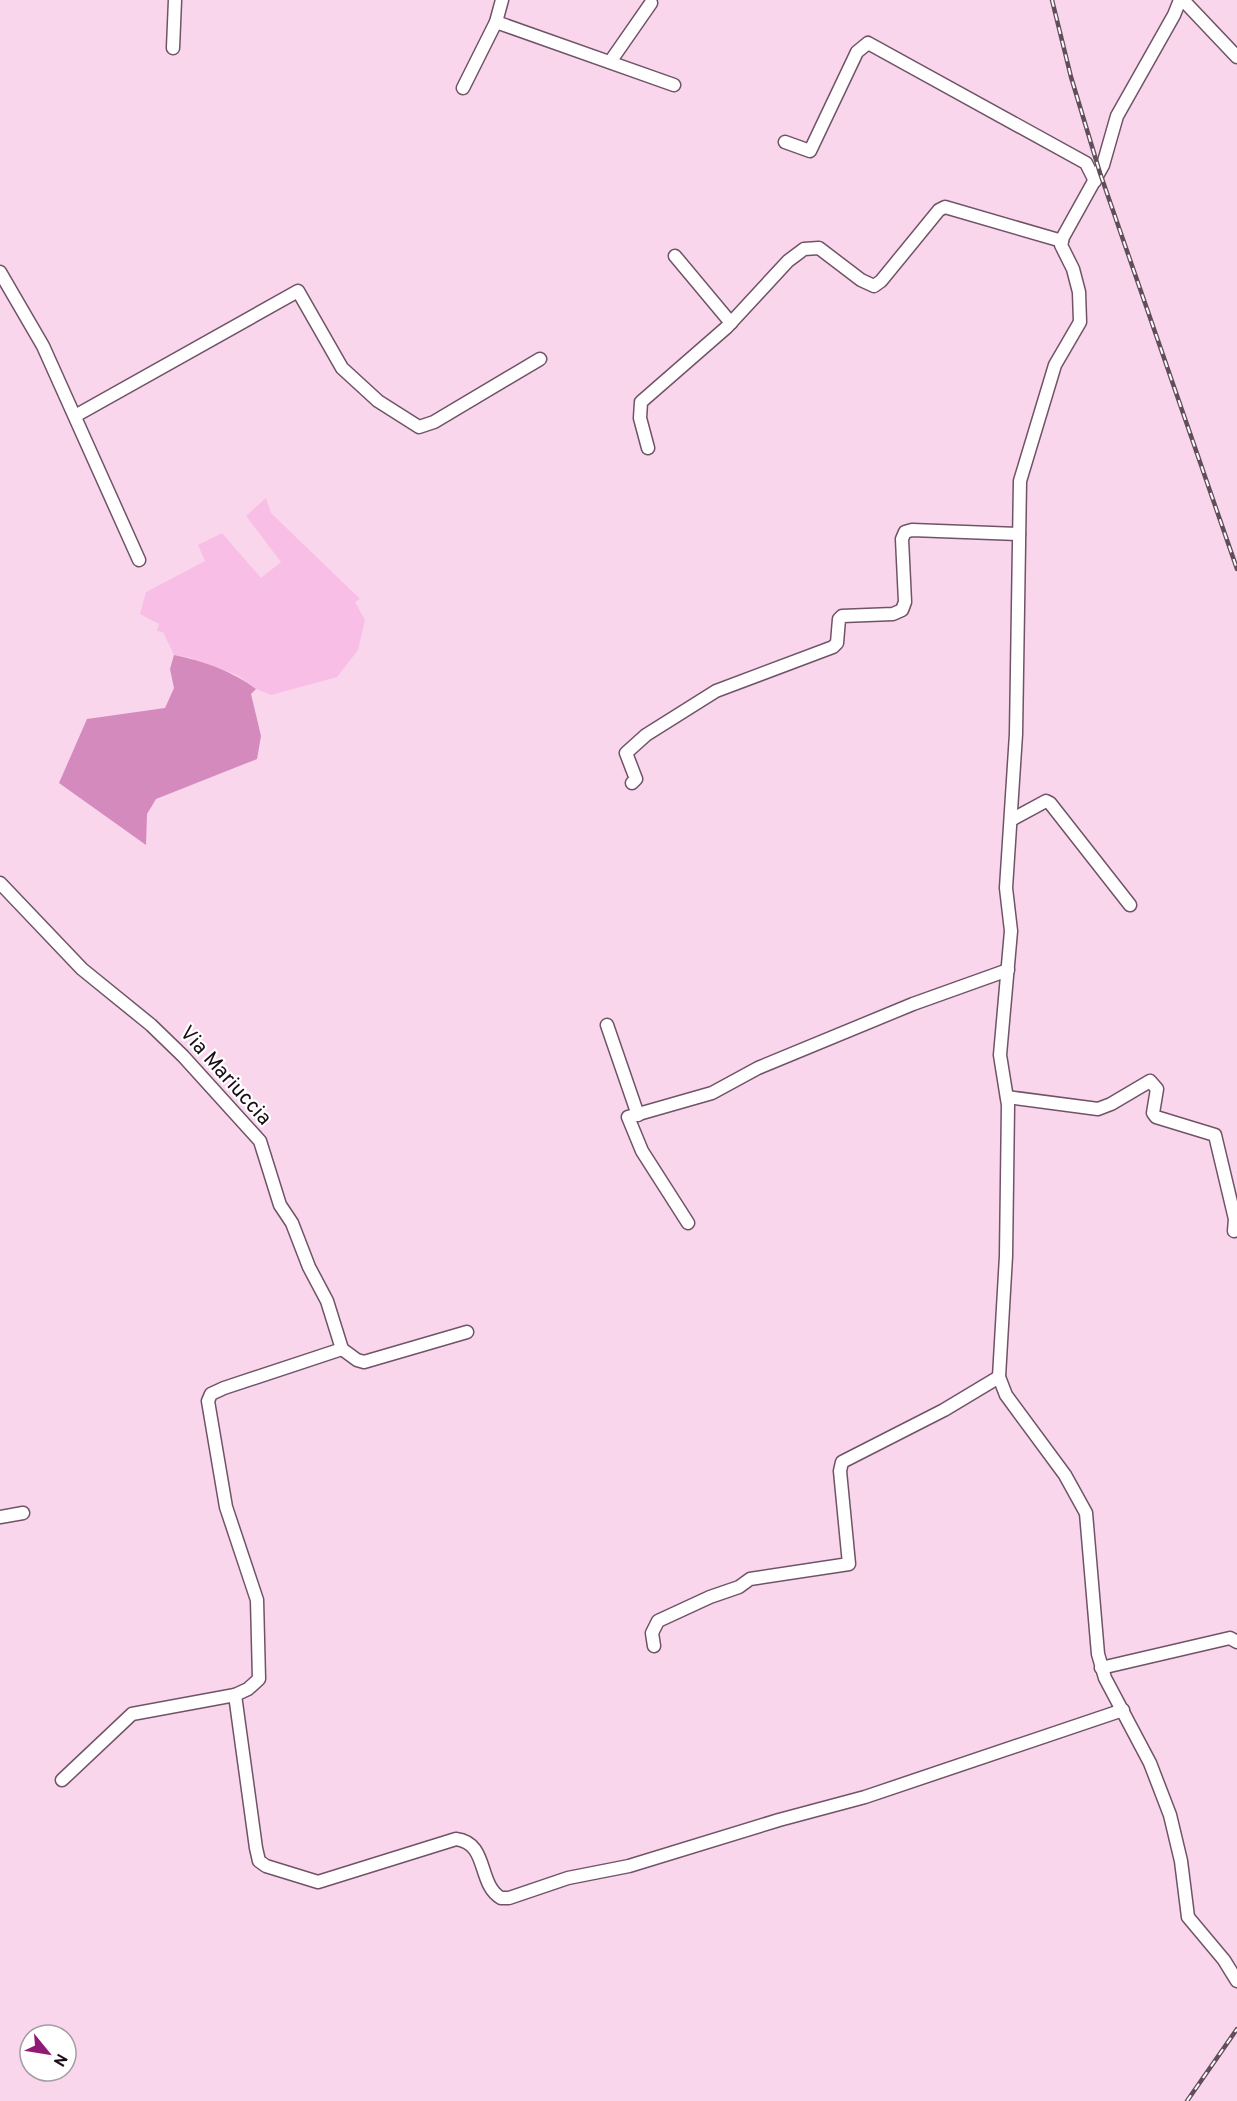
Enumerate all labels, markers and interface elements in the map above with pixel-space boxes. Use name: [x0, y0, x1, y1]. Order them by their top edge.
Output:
street label: Via Mariuccia: [173, 1020, 277, 1132]
north arrow: [18, 2023, 78, 2083]
text: N: [48, 2050, 71, 2069]

